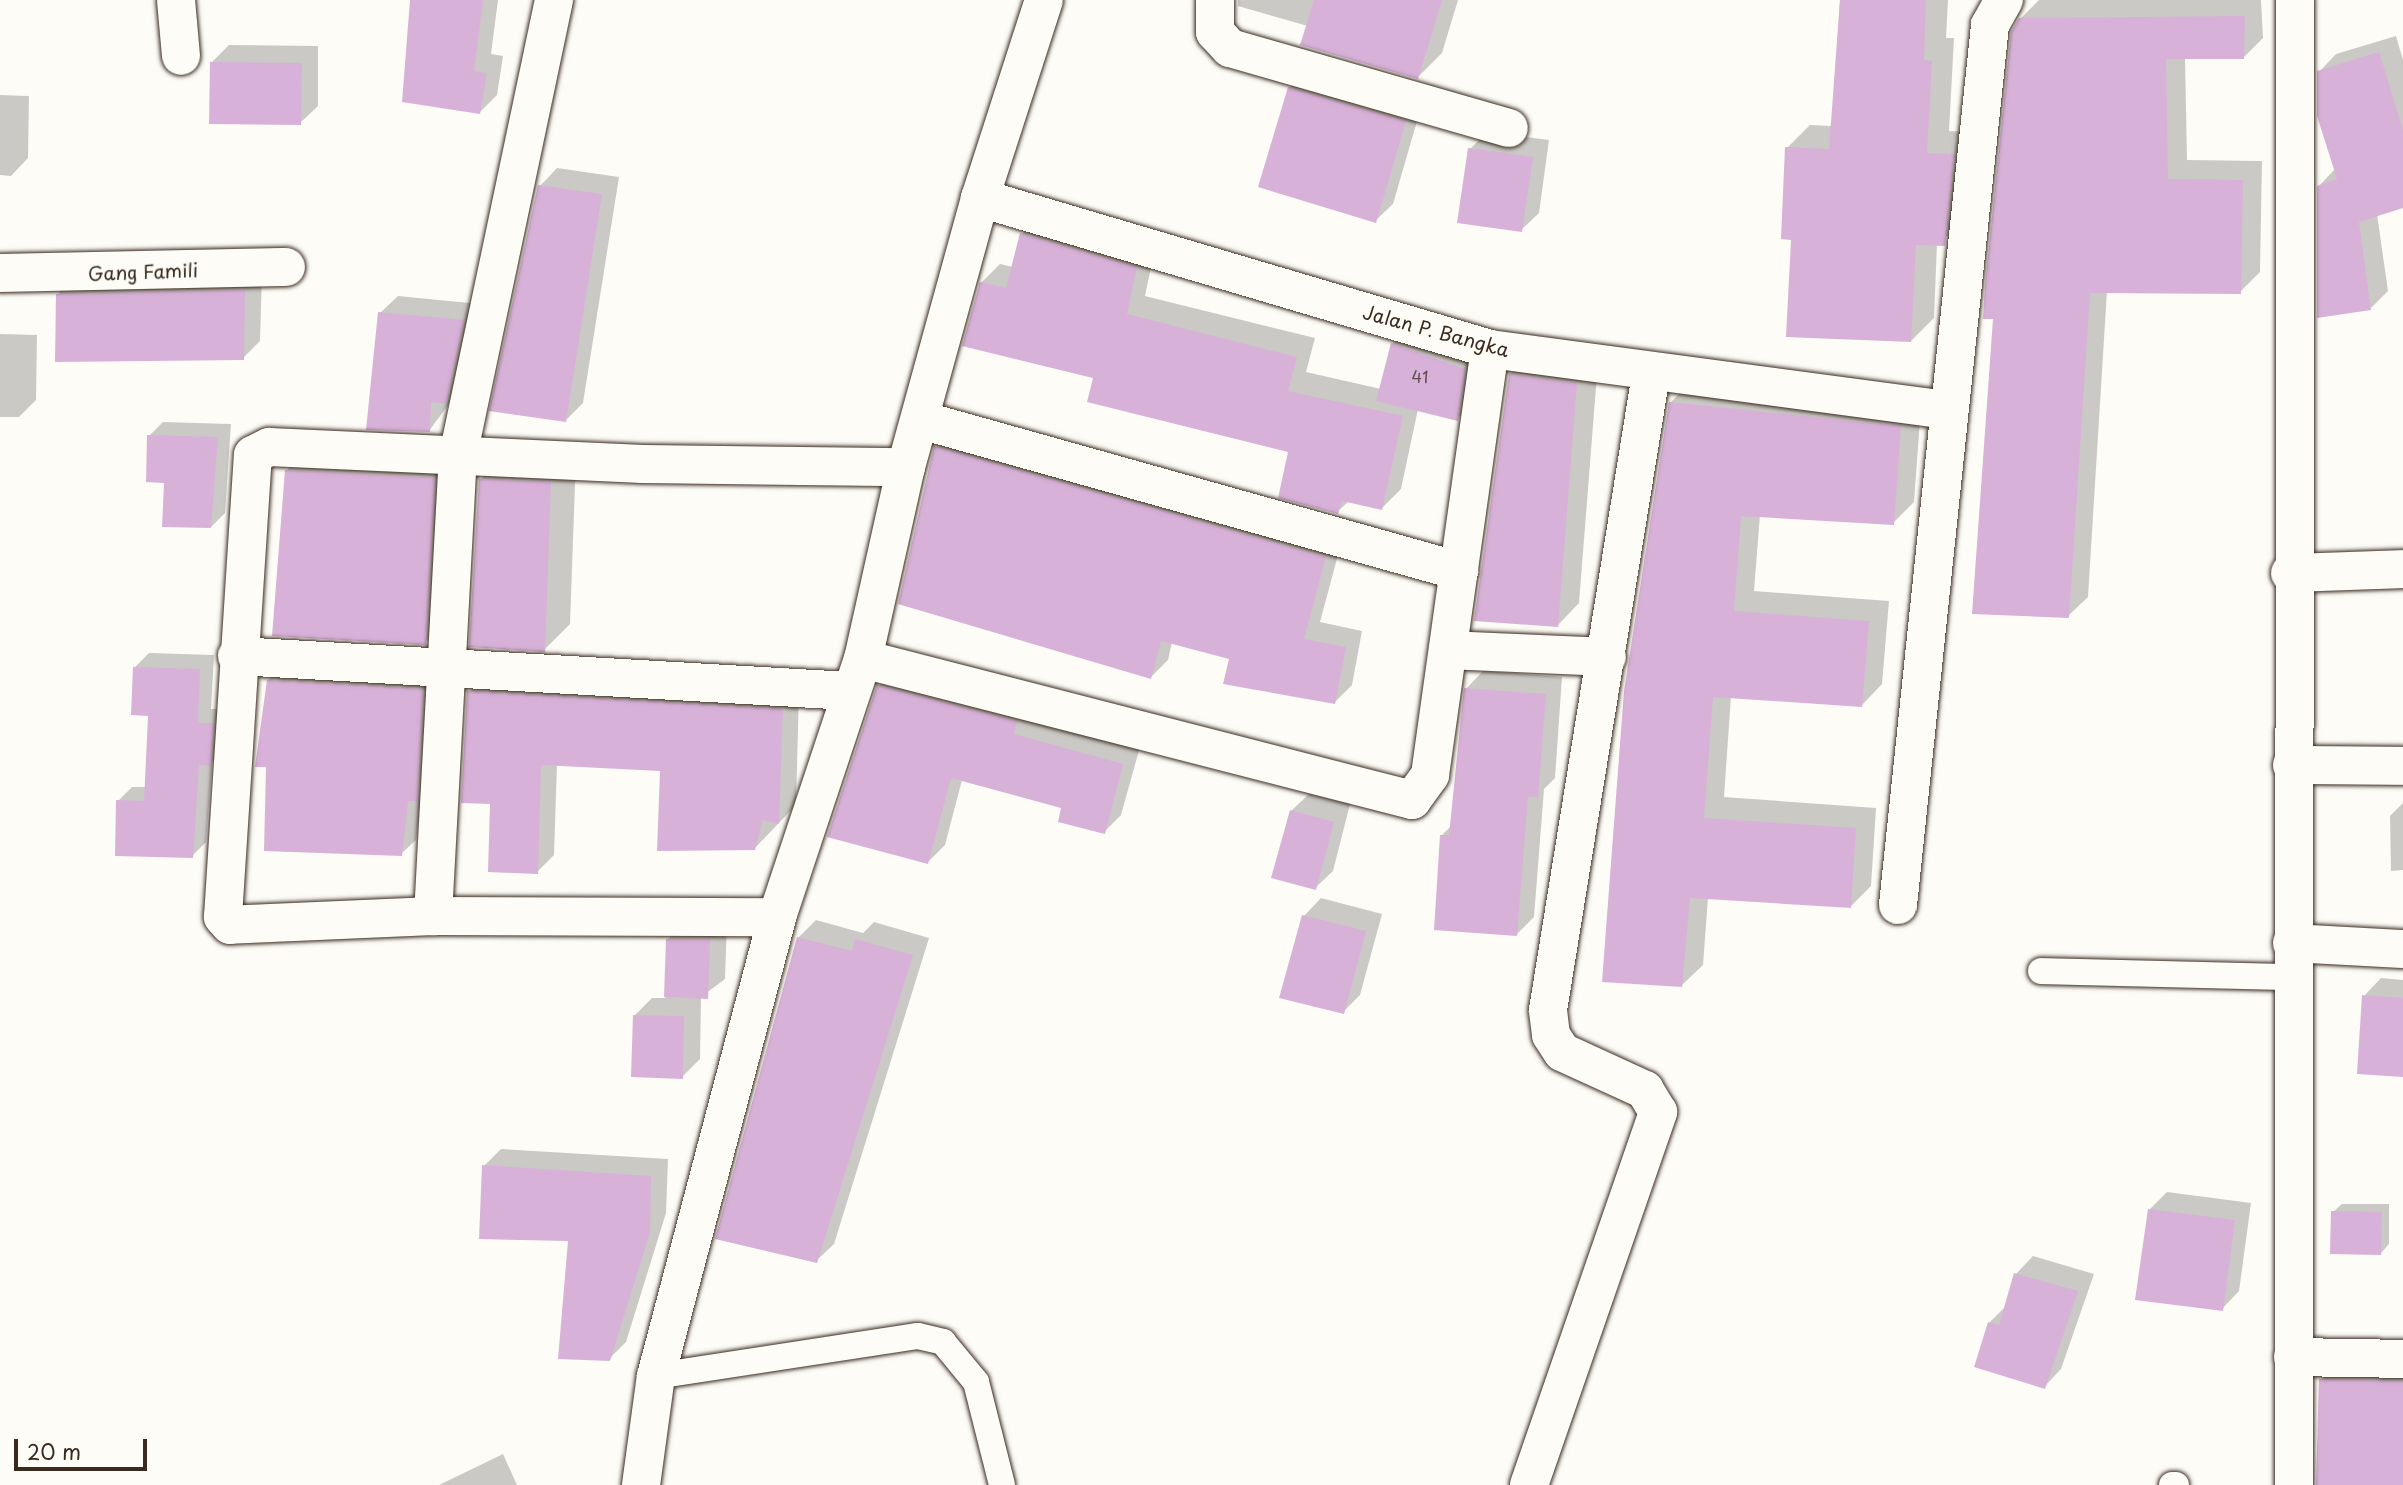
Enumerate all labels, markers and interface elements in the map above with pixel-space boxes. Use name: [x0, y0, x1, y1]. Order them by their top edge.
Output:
street label: Gang Famili: [87, 259, 199, 285]
street label: Jalan P. Bangka: [1360, 300, 1512, 362]
house number: 41: [1412, 366, 1428, 386]
scale bar: [18, 1426, 150, 1470]
text: 20 m: [27, 1435, 81, 1467]

